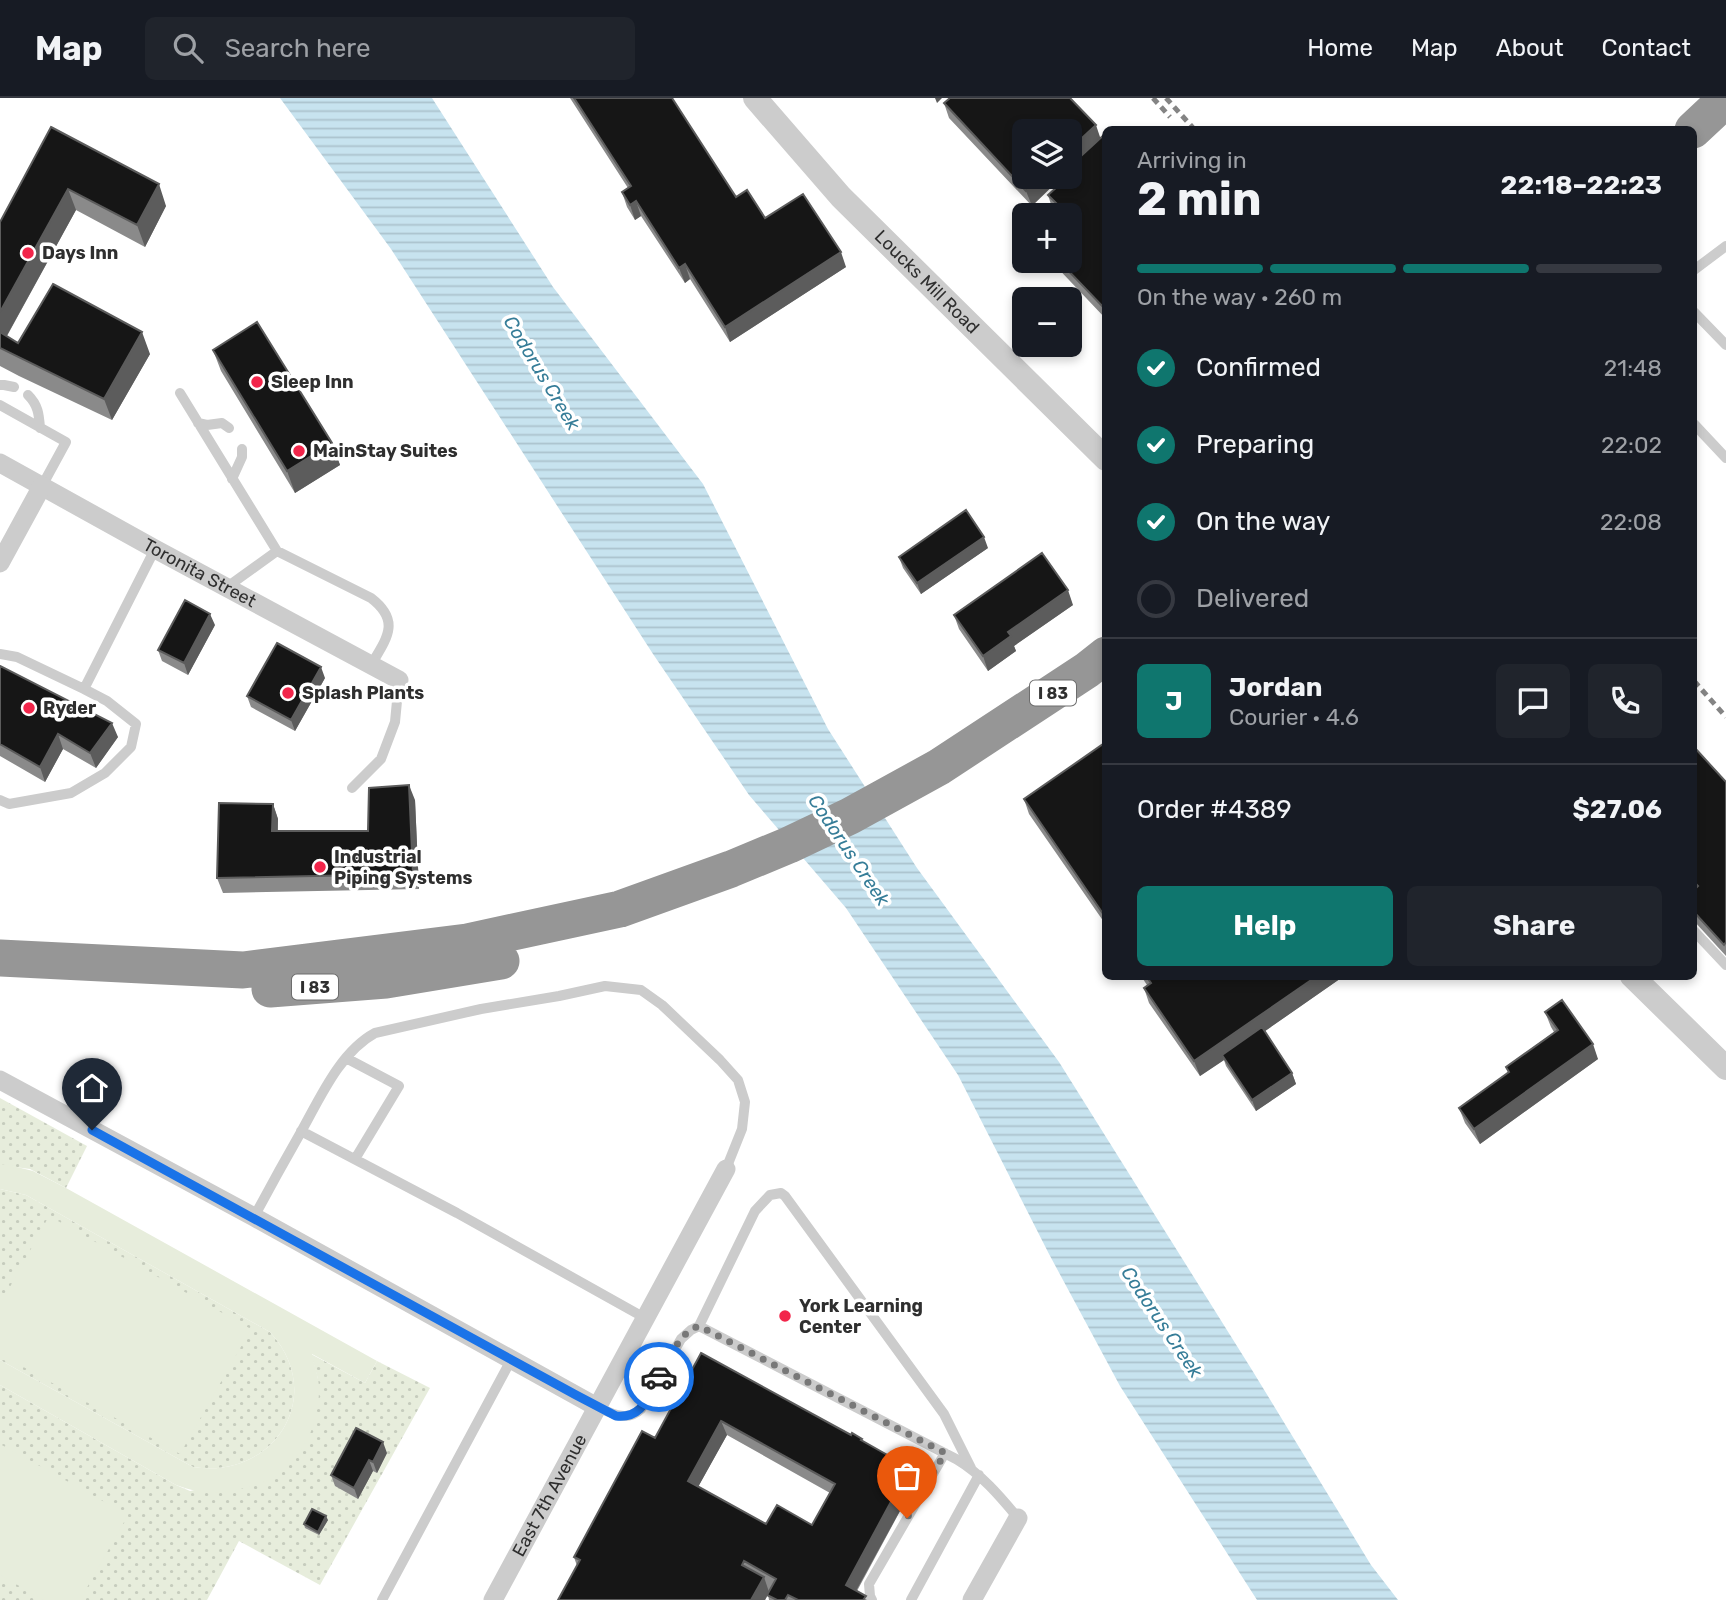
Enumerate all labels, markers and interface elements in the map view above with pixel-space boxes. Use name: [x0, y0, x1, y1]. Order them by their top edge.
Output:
search box: [145, 17, 635, 80]
text: Map: [35, 29, 103, 68]
icon: search: [169, 29, 207, 67]
text: Search here: [225, 33, 370, 64]
text: Home: [1307, 34, 1373, 62]
text: Map: [1411, 34, 1458, 62]
text: About: [1496, 34, 1564, 62]
text: Contact: [1602, 34, 1691, 62]
map controls: [1012, 119, 1082, 357]
button: layers: [1012, 119, 1082, 189]
text: Arriving in: [1137, 146, 1247, 174]
text: 22:18–22:23: [1501, 170, 1662, 201]
text: 2 min: [1137, 172, 1262, 227]
button: +: [1012, 203, 1082, 273]
street label: Loucks Mill Road: [870, 226, 984, 338]
place label: Days Inn: [42, 242, 118, 264]
marker: Days Inn: [20, 245, 36, 261]
text: On the way · 260 m: [1137, 283, 1342, 311]
button: −: [1012, 287, 1082, 357]
water label: Codorus Creek: [499, 312, 585, 435]
icon: check: [1137, 349, 1175, 387]
text: Confirmed: [1196, 352, 1321, 383]
text: 21:48: [1604, 354, 1662, 382]
place label: Sleep Inn: [271, 371, 354, 393]
marker: Sleep Inn: [249, 374, 265, 390]
icon: check: [1137, 426, 1175, 464]
text: Preparing: [1196, 429, 1314, 460]
text: 22:02: [1601, 431, 1662, 459]
place label: MainStay Suites: [313, 440, 458, 462]
marker: MainStay Suites: [291, 443, 307, 459]
icon: check: [1137, 503, 1175, 541]
text: On the way: [1196, 506, 1330, 537]
text: 22:08: [1600, 508, 1662, 536]
street label: Toronita Street: [139, 534, 260, 612]
text: Delivered: [1196, 583, 1309, 614]
button: chat: [1496, 664, 1570, 738]
button: phone: [1588, 664, 1662, 738]
text: Jordan: [1229, 672, 1322, 703]
road number: I 83: [1030, 680, 1076, 706]
place label: Splash Plants: [302, 682, 424, 704]
marker: Splash Plants: [280, 685, 296, 701]
text: J: [1165, 686, 1183, 717]
place label: Ryder: [43, 697, 96, 719]
marker: Ryder: [21, 700, 37, 716]
text: Courier · 4.6: [1229, 703, 1359, 731]
water label: Codorus Creek: [803, 790, 895, 910]
text: Order #4389: [1137, 794, 1292, 825]
text: $27.06: [1573, 794, 1662, 825]
place label: Industrial Piping Systems: [334, 846, 472, 889]
marker: Industrial Piping Systems: [312, 859, 328, 875]
button: Help: [1137, 886, 1393, 966]
button: Share: [1407, 886, 1662, 966]
road number: I 83: [292, 974, 338, 1000]
pin: [62, 1058, 122, 1130]
icon: home: [73, 1069, 111, 1107]
water label: Codorus Creek: [1116, 1262, 1208, 1382]
place label: York Learning Center: [799, 1295, 923, 1338]
marker: York Learning Center: [777, 1308, 793, 1324]
courier: [624, 1342, 694, 1412]
icon: car: [640, 1358, 678, 1396]
street label: East 7th Avenue: [508, 1430, 592, 1560]
pin: [877, 1446, 937, 1518]
icon: bag: [888, 1457, 926, 1495]

